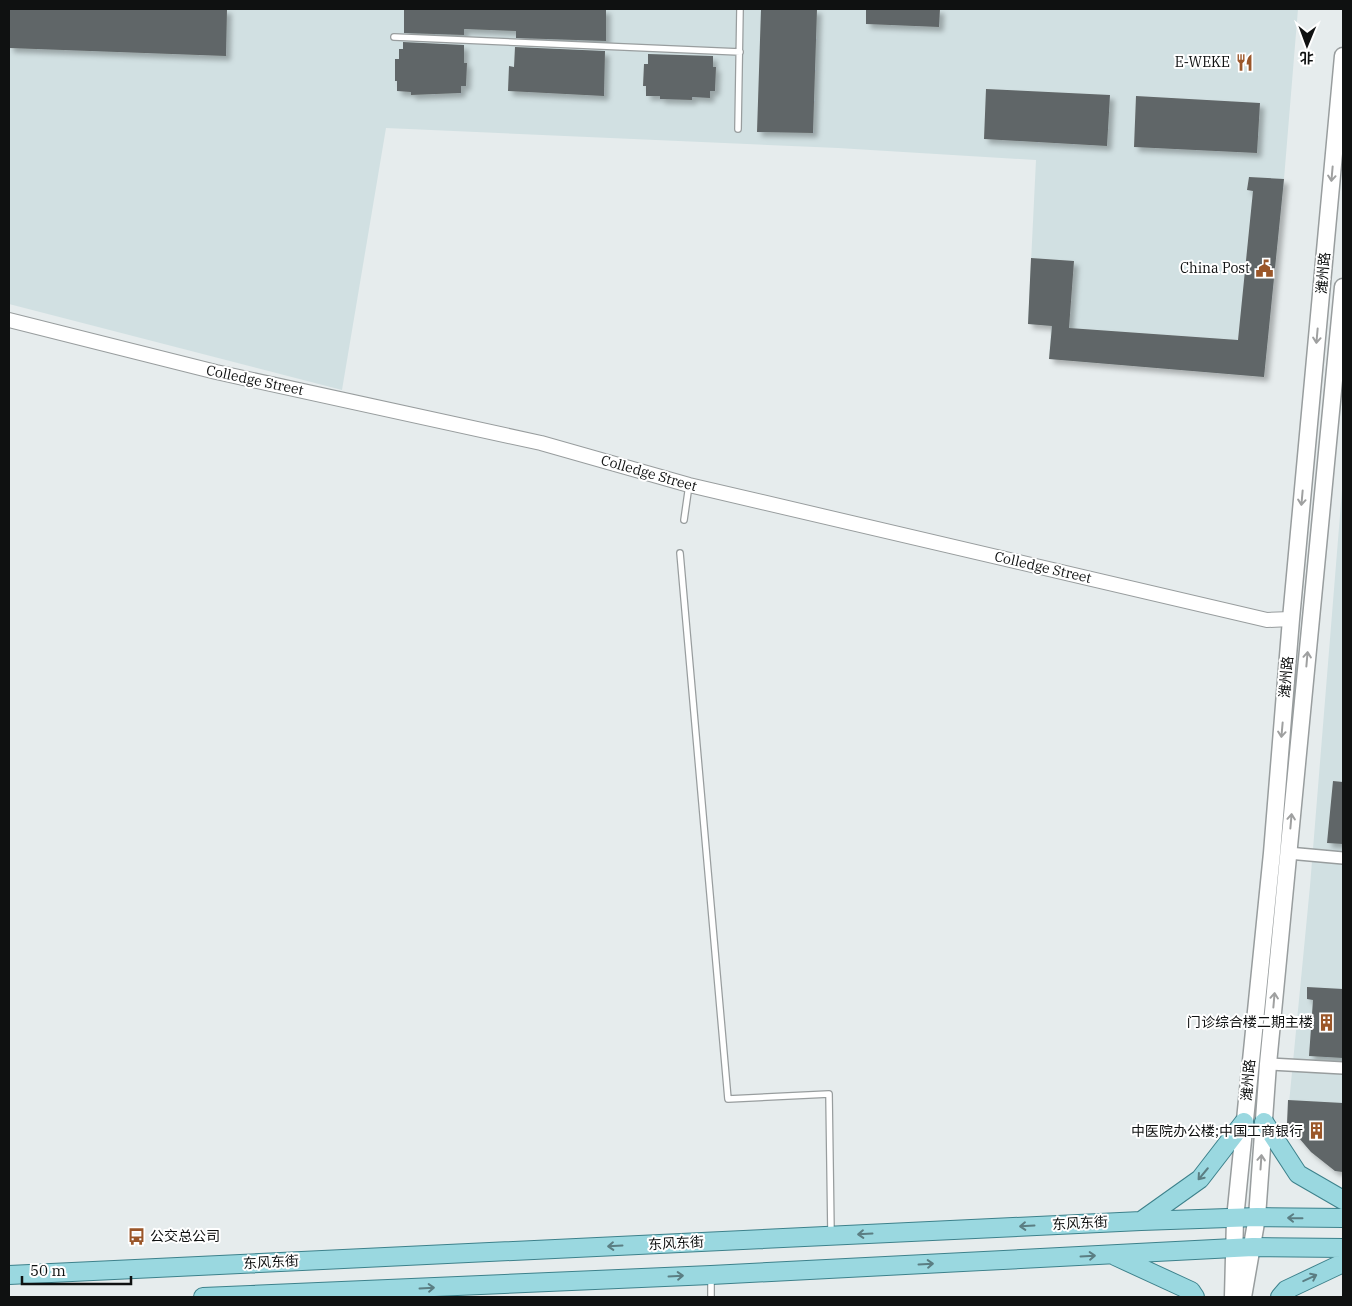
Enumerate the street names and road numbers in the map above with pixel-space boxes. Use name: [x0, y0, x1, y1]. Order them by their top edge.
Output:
street label: 潍州路: [1312, 251, 1334, 295]
street label: Colledge Street: [205, 361, 305, 399]
street label: Colledge Street: [599, 451, 699, 495]
street label: Colledge Street: [993, 547, 1093, 587]
street label: 潍州路: [1275, 655, 1297, 699]
street label: 潍州路: [1237, 1058, 1259, 1102]
street label: 东风东街: [1052, 1213, 1108, 1233]
street label: 东风东街: [648, 1233, 704, 1253]
street label: 东风东街: [243, 1252, 299, 1272]

